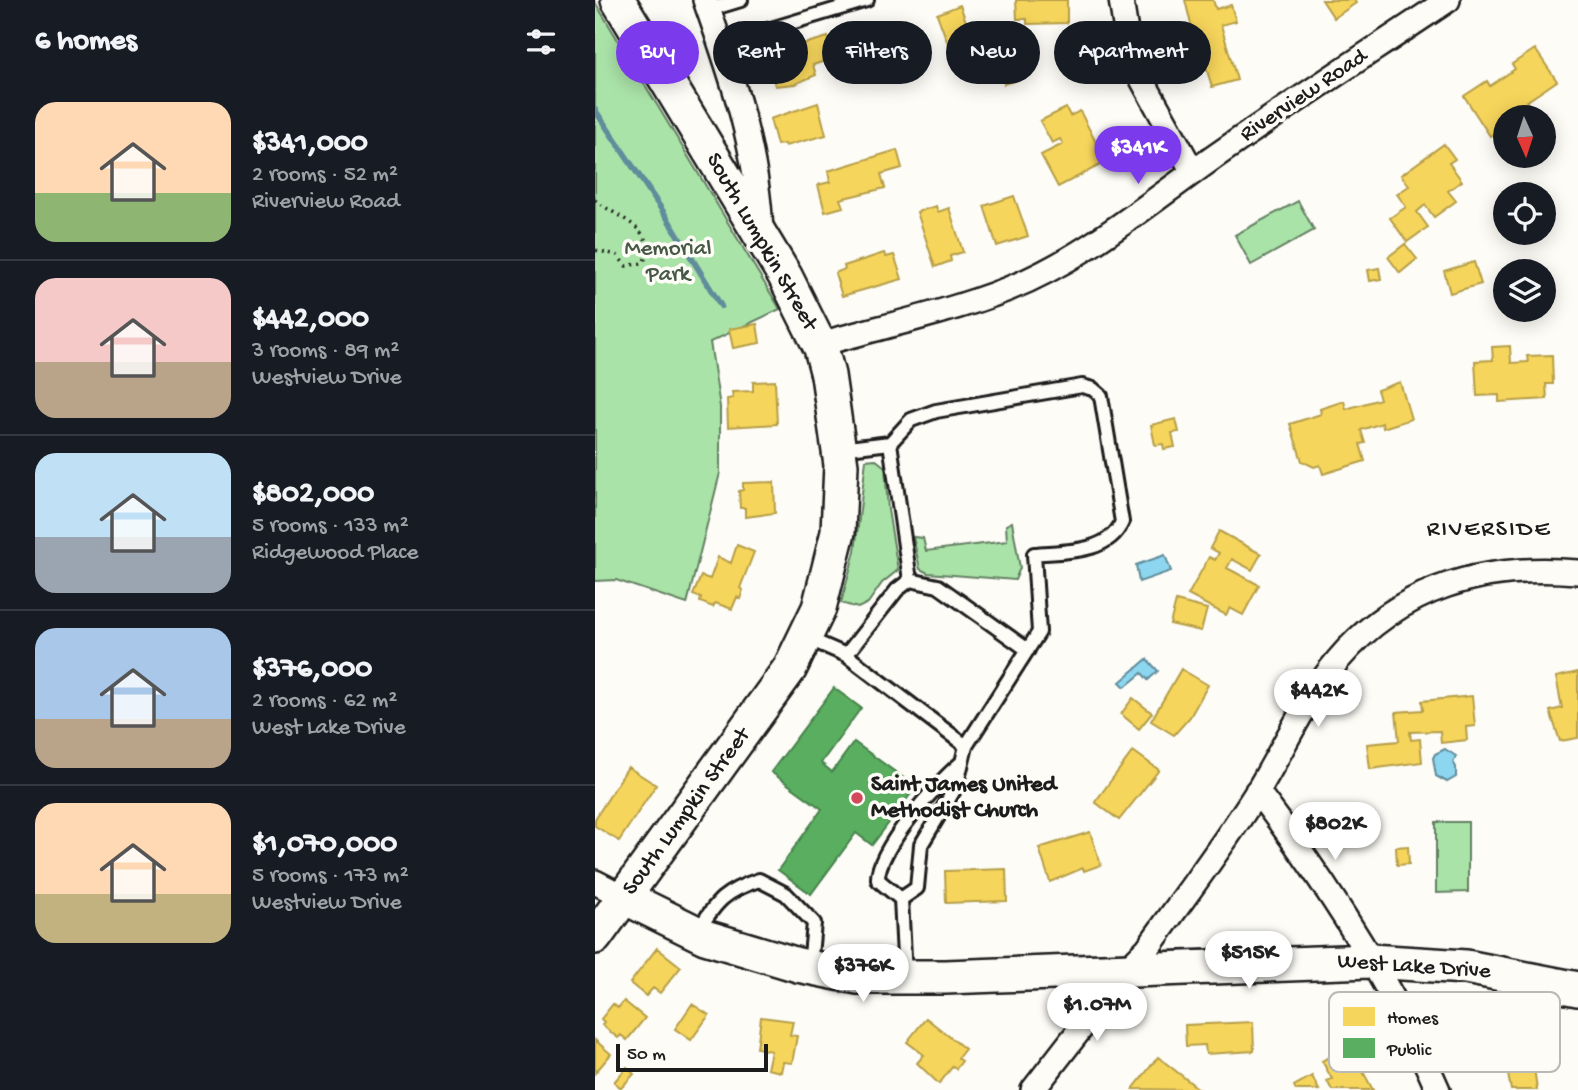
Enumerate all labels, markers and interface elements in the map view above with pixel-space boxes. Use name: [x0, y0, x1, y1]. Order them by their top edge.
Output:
chip: Buy: [616, 21, 699, 84]
chip: Rent: [713, 21, 808, 84]
chip: Filters: [822, 21, 932, 84]
chip: New: [946, 21, 1040, 84]
chip: Apartment: [1054, 21, 1211, 84]
icon: filters: [522, 23, 560, 61]
text: 6 homes: [35, 25, 137, 60]
street label: Riverview Road: [1235, 43, 1374, 148]
north arrow: [1493, 105, 1556, 168]
map controls: [1493, 105, 1556, 322]
text: $341,000: [252, 127, 368, 162]
pin: $341K: [1089, 127, 1187, 186]
icon: home: [91, 130, 175, 214]
text: $341K: [1110, 135, 1166, 162]
street label: South Lumpkin Street: [699, 148, 824, 337]
text: 2 rooms · 52 m²: [252, 162, 398, 189]
button: locate: [1493, 182, 1556, 245]
text: Riverview Road: [252, 189, 400, 216]
park label: Memorial Park: [624, 236, 712, 289]
button: layers: [1493, 259, 1556, 322]
text: $442,000: [252, 303, 369, 338]
icon: home: [91, 306, 175, 390]
text: 3 rooms · 89 m²: [252, 338, 399, 365]
text: Westview Drive: [252, 365, 402, 392]
text: $802,000: [252, 478, 374, 513]
icon: home: [91, 481, 175, 565]
text: 5 rooms · 133 m²: [252, 513, 409, 540]
district label: RIVERSIDE: [1427, 516, 1551, 545]
text: Ridgewood Place: [252, 540, 418, 567]
text: $376,000: [252, 653, 372, 688]
icon: home: [91, 656, 175, 740]
pin: $442K: [1269, 670, 1367, 729]
text: $442K: [1290, 678, 1346, 705]
text: 2 rooms · 62 m²: [252, 688, 397, 715]
text: West Lake Drive: [252, 715, 406, 742]
street label: South Lumpkin Street: [617, 722, 758, 901]
place label: Saint James United Methodist Church: [871, 772, 1059, 825]
marker: Saint James United Methodist Church: [849, 790, 865, 806]
pin: $802K: [1286, 802, 1384, 862]
text: $802K: [1305, 811, 1365, 838]
text: $1,070,000: [252, 828, 397, 863]
icon: home: [91, 831, 175, 915]
text: 5 rooms · 173 m²: [252, 863, 409, 890]
text: Westview Drive: [252, 890, 402, 917]
pin: $515K: [1200, 932, 1298, 991]
text: $515K: [1221, 940, 1277, 967]
pin: $376K: [814, 944, 912, 1004]
street label: West Lake Drive: [1336, 948, 1493, 986]
text: $376K: [834, 953, 892, 980]
pin: $1.07M: [1040, 984, 1154, 1043]
text: $1.07M: [1063, 992, 1131, 1019]
legend: [1329, 992, 1560, 1072]
text: Homes: [1387, 1008, 1439, 1031]
text: Public: [1386, 1040, 1432, 1063]
scale bar: [616, 1041, 768, 1073]
text: 50 m: [627, 1044, 666, 1067]

